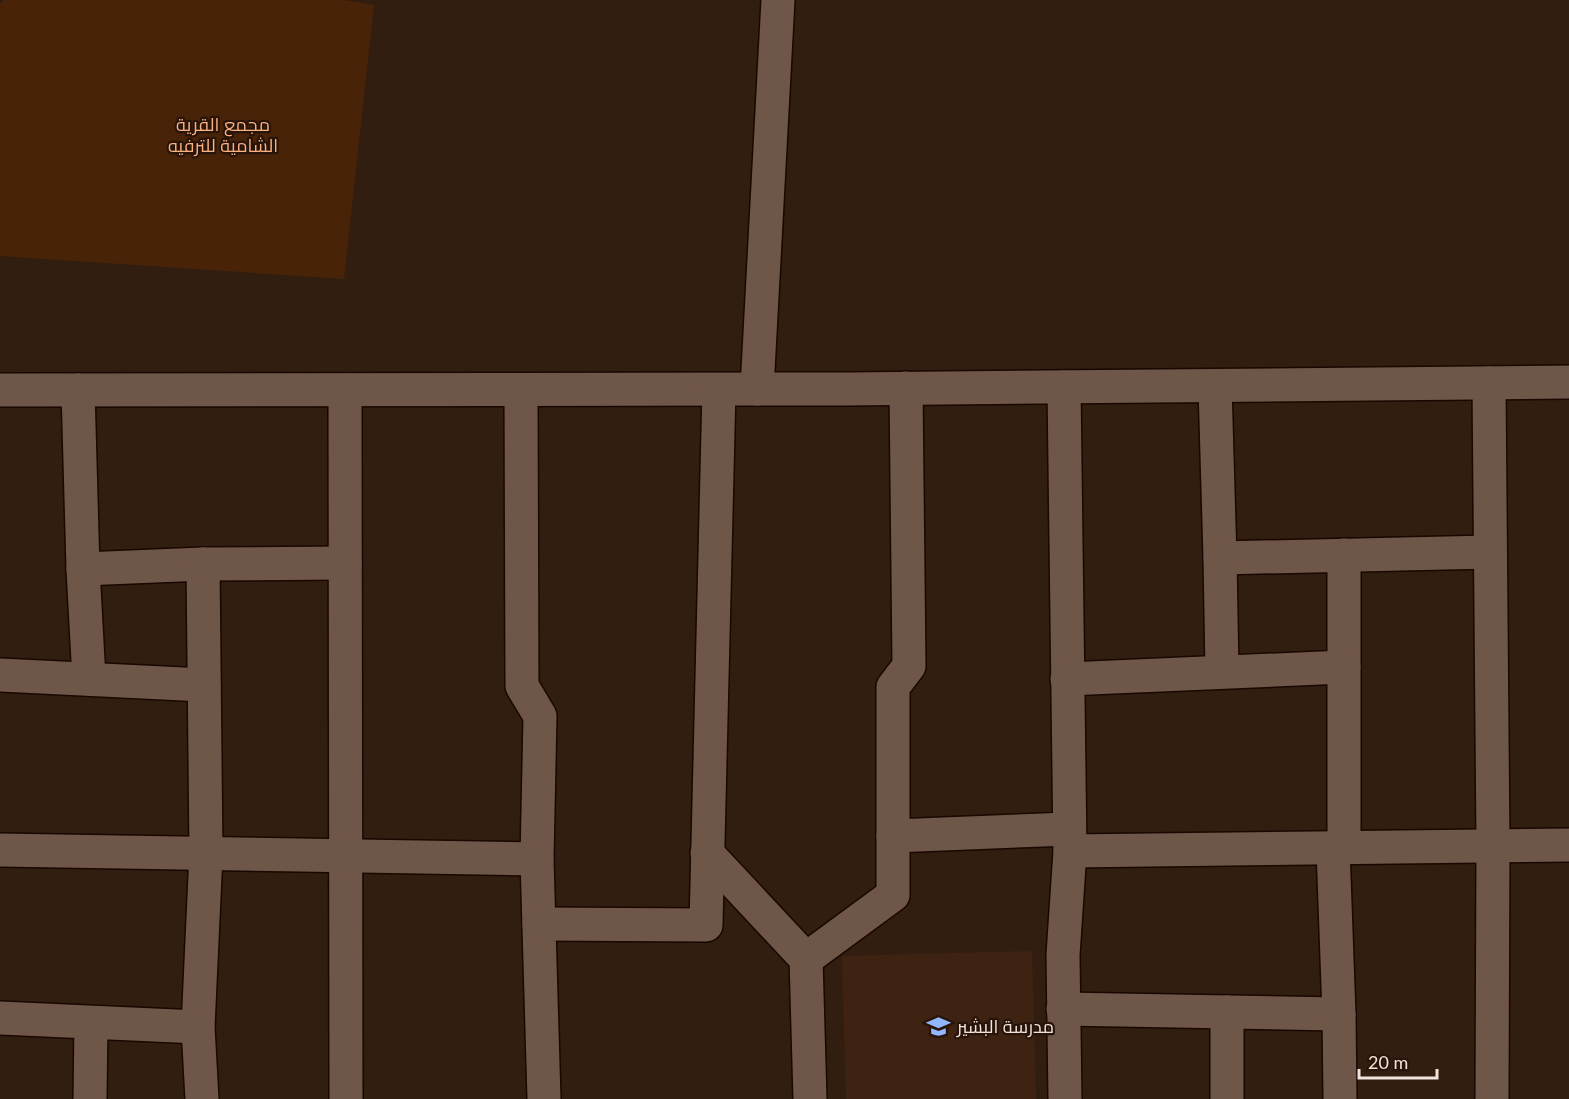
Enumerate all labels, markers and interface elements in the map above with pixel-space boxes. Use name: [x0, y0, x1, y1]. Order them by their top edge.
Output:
park label: مجمع القرية الشامية للترفيه: [168, 113, 278, 157]
school or university icon: مدرسة البشير: [926, 1014, 952, 1040]
place label: مدرسة البشير: [956, 1015, 1054, 1038]
scale bar: [1359, 1042, 1437, 1080]
text: 20 m: [1368, 1051, 1408, 1073]

